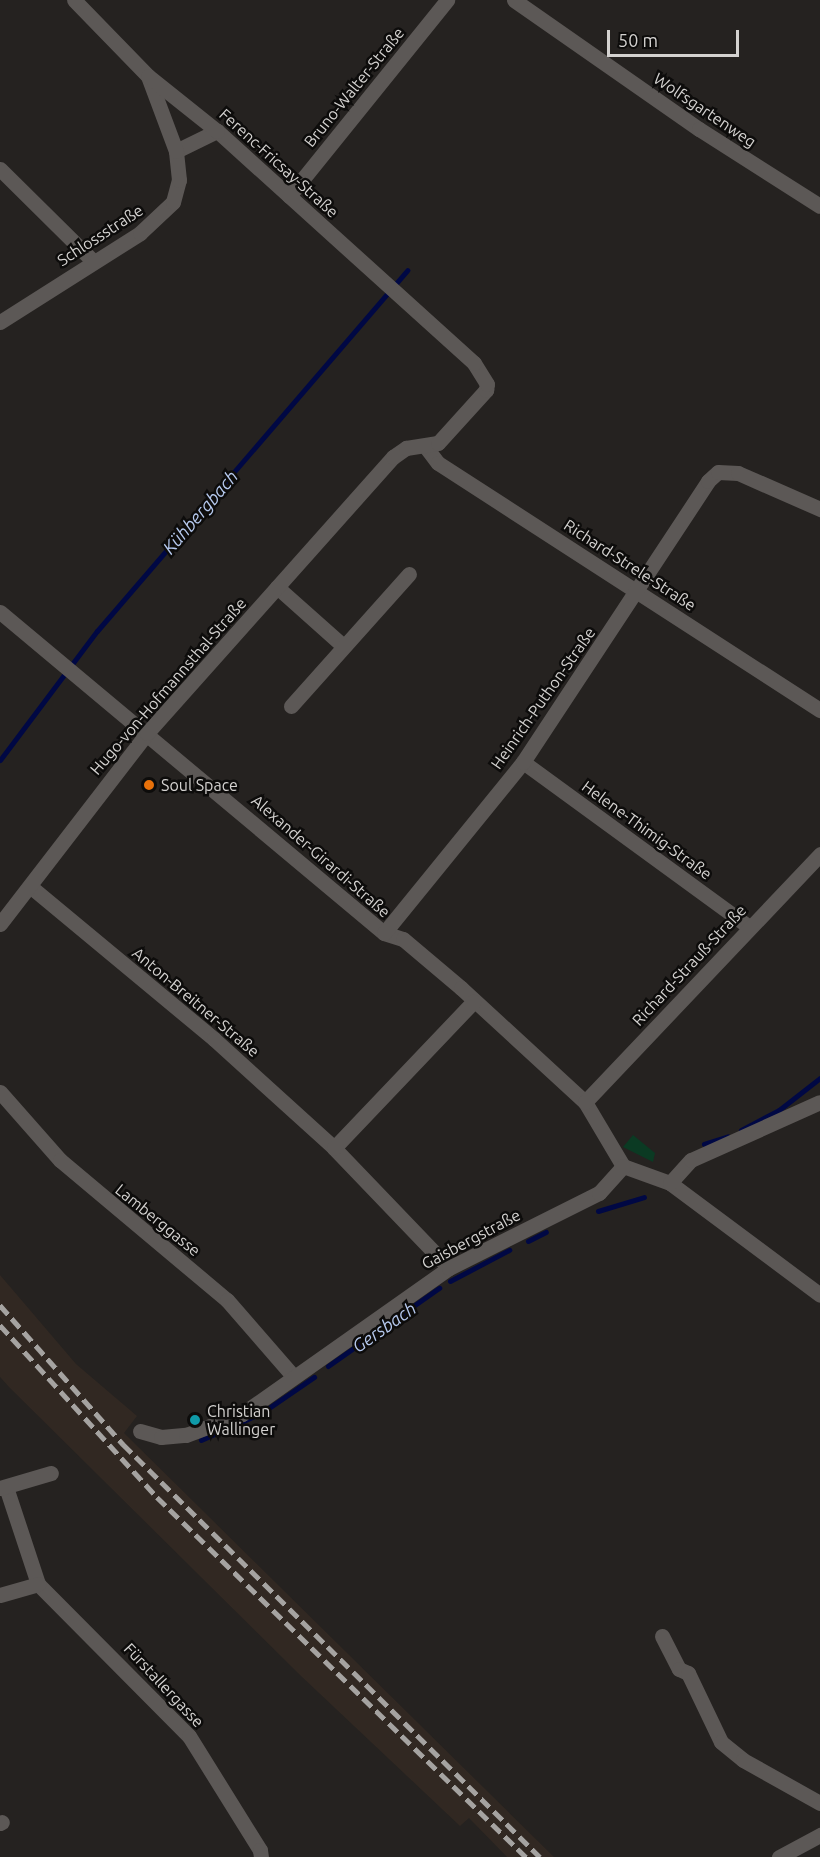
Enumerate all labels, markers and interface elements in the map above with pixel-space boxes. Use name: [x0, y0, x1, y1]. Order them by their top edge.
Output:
scale bar: [610, 18, 742, 56]
street label: Bruno-Walter-Straße: [300, 23, 408, 151]
text: 50 m: [618, 30, 658, 50]
street label: Wolfsgartenweg: [650, 69, 760, 151]
street label: Ferenc-Fricsay-Straße: [216, 105, 342, 221]
street label: Schlossstraße: [54, 200, 146, 270]
water label: Kühbergbach: [158, 466, 242, 558]
street label: Richard-Strele-Straße: [560, 515, 700, 615]
street label: Hugo-von-Hofmannsthal-Straße: [86, 594, 250, 778]
street label: Heinrich-Puthon-Straße: [487, 623, 599, 773]
place label: Soul Space: [161, 775, 238, 795]
street label: Helene-Thimig-Straße: [578, 776, 716, 884]
marker: Soul Space: [142, 778, 156, 792]
street label: Alexander-Girardi-Straße: [248, 791, 394, 921]
street label: Richard-Strauß-Straße: [628, 900, 750, 1030]
street label: Anton-Breitner-Straße: [129, 943, 263, 1061]
street label: Lamberggasse: [112, 1180, 204, 1260]
street label: Gaisbergstraße: [418, 1205, 524, 1273]
water label: Gersbach: [348, 1297, 420, 1357]
place label: Christian Wallinger: [207, 1401, 275, 1439]
marker: Christian Wallinger: [188, 1413, 202, 1427]
street label: Fürstallergasse: [120, 1639, 208, 1731]

